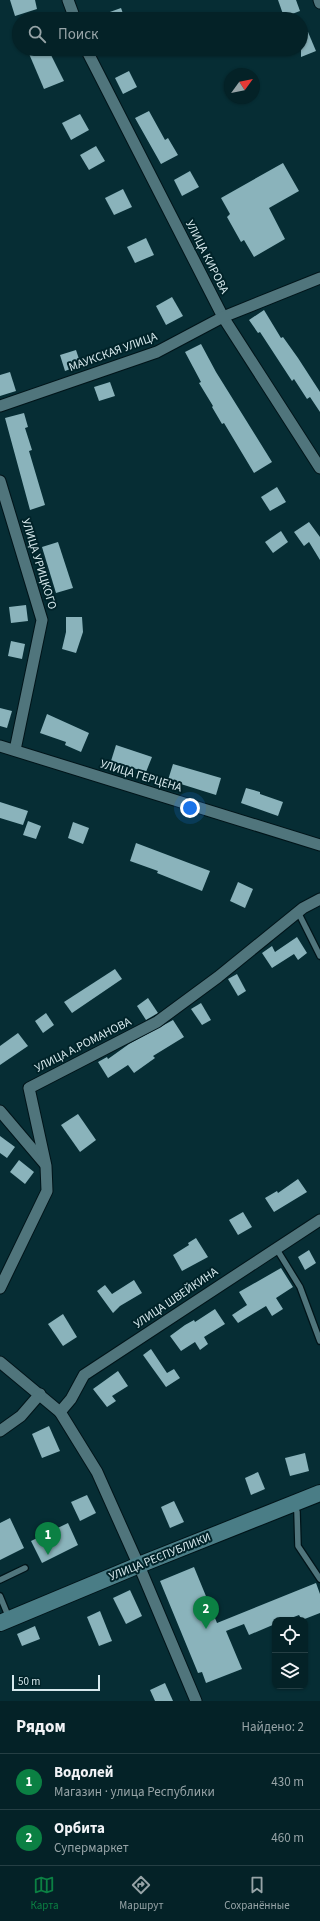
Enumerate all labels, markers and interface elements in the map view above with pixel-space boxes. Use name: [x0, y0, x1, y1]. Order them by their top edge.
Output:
search box: [12, 12, 308, 56]
icon: search: [26, 23, 48, 45]
text: Поиск: [58, 24, 99, 45]
north arrow: [224, 68, 260, 104]
street label: УЛИЦА КИРОВА: [181, 217, 233, 297]
street label: МАУКСКАЯ УЛИЦА: [66, 328, 160, 376]
street label: УЛИЦА УРИЦКОГО: [17, 516, 61, 612]
street label: УЛИЦА ГЕРЦЕНА: [98, 755, 185, 797]
your location: [180, 798, 200, 818]
street label: УЛИЦА А.РОМАНОВА: [32, 1013, 135, 1077]
street label: УЛИЦА ШВЕЙКИНА: [130, 1263, 222, 1333]
pin: 1: [35, 1522, 61, 1555]
street label: УЛИЦА РЕСПУБЛИКИ: [106, 1529, 214, 1585]
pin: 2: [193, 1596, 219, 1629]
map controls: [272, 1617, 308, 1689]
button: locate: [272, 1617, 308, 1653]
button: layers: [272, 1653, 308, 1689]
scale bar: [12, 1673, 100, 1692]
text: 50 m: [18, 1674, 40, 1689]
text: Рядом: [16, 1715, 66, 1739]
text: Найдено: 2: [242, 1718, 304, 1736]
text: Водолей: [54, 1762, 114, 1783]
text: 1: [26, 1773, 32, 1791]
text: 430 m: [271, 1773, 304, 1791]
text: Магазин · улица Республики: [54, 1783, 215, 1801]
text: Орбита: [54, 1818, 105, 1839]
text: 2: [26, 1829, 32, 1847]
text: 460 m: [271, 1829, 304, 1847]
text: Супермаркет: [54, 1839, 129, 1857]
tab: Карта: [30, 1874, 59, 1913]
tab: Маршрут: [119, 1874, 164, 1913]
tab: Сохранённые: [224, 1874, 290, 1913]

